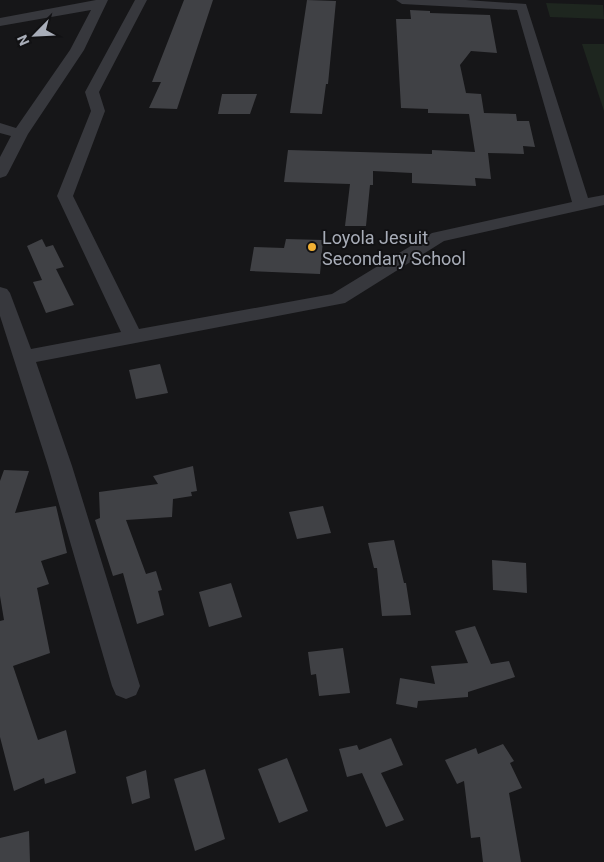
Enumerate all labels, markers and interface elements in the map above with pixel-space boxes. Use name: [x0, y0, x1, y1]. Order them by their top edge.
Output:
north arrow: [10, 10, 60, 60]
text: N: [14, 33, 32, 48]
place label: Loyola Jesuit Secondary School: [322, 227, 466, 269]
marker: Loyola Jesuit Secondary School: [306, 241, 318, 253]

